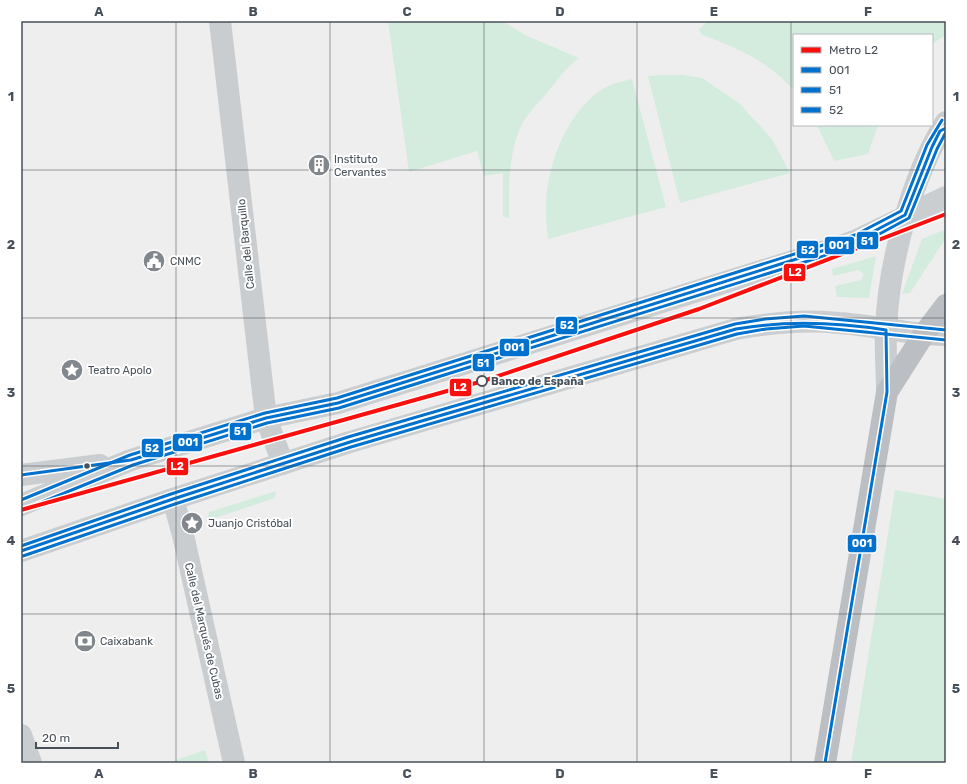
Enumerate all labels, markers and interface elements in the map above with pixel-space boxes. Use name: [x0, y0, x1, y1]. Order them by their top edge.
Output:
text: A: [94, 4, 104, 19]
text: B: [248, 4, 258, 19]
text: C: [402, 4, 412, 19]
text: D: [555, 4, 565, 19]
text: E: [710, 4, 718, 19]
text: F: [864, 4, 872, 19]
legend: [793, 34, 933, 126]
text: Metro L2: [829, 43, 878, 57]
text: 001: [829, 63, 849, 77]
text: 51: [829, 83, 841, 97]
text: 1: [8, 89, 14, 104]
text: 1: [953, 89, 959, 104]
text: 52: [829, 103, 843, 117]
building icon: Instituto Cervantes: [306, 152, 332, 178]
place label: Instituto Cervantes: [334, 153, 387, 179]
street label: Calle del Barquillo: [235, 198, 257, 290]
line badge: 51: [856, 231, 879, 250]
text: 51: [861, 235, 873, 248]
line badge: 001: [824, 236, 855, 255]
text: 2: [7, 237, 15, 252]
text: 2: [952, 237, 960, 252]
text: 001: [829, 239, 849, 252]
line badge: 52: [796, 240, 819, 259]
text: 52: [801, 244, 815, 257]
public building icon: CNMC: [141, 248, 167, 274]
place label: CNMC: [170, 255, 201, 268]
line badge: L2: [783, 263, 806, 282]
text: L2: [788, 266, 802, 279]
line badge: 52: [555, 316, 578, 335]
text: 52: [560, 319, 574, 332]
line badge: 001: [499, 338, 530, 357]
text: 001: [504, 341, 524, 354]
line badge: 51: [472, 353, 495, 372]
place icon: Teatro Apolo: [59, 357, 85, 383]
text: 51: [477, 357, 489, 370]
place label: Teatro Apolo: [88, 364, 152, 377]
marker: Banco de España: [476, 375, 488, 387]
place label: Banco de España: [491, 375, 584, 388]
line badge: L2: [449, 378, 472, 397]
text: L2: [453, 381, 467, 394]
text: 3: [7, 385, 16, 400]
text: 3: [952, 385, 961, 400]
line badge: 51: [229, 422, 252, 441]
text: 51: [234, 425, 246, 438]
line badge: 001: [172, 433, 203, 452]
text: 001: [178, 436, 198, 449]
line badge: 52: [141, 438, 164, 458]
text: 52: [145, 442, 159, 455]
line badge: L2: [166, 457, 189, 476]
text: L2: [170, 460, 184, 473]
unlabelled marker: [82, 461, 92, 471]
place icon: Juanjo Cristóbal: [179, 510, 205, 536]
place label: Juanjo Cristóbal: [208, 517, 292, 530]
text: 4: [7, 533, 16, 548]
text: 4: [952, 533, 961, 548]
line badge: 001: [847, 534, 877, 553]
text: 001: [852, 537, 872, 550]
street label: Calle del Marqués de Cubas: [182, 561, 226, 701]
bank icon: Caixabank: [72, 628, 98, 654]
place label: Caixabank: [100, 635, 153, 648]
text: 5: [7, 681, 15, 696]
text: 5: [952, 681, 960, 696]
scale bar: [36, 724, 118, 750]
text: 20 m: [42, 731, 70, 745]
text: A: [94, 766, 104, 781]
text: B: [248, 766, 258, 781]
text: C: [402, 766, 412, 781]
text: D: [555, 766, 565, 781]
text: E: [710, 766, 718, 781]
text: F: [864, 766, 872, 781]

